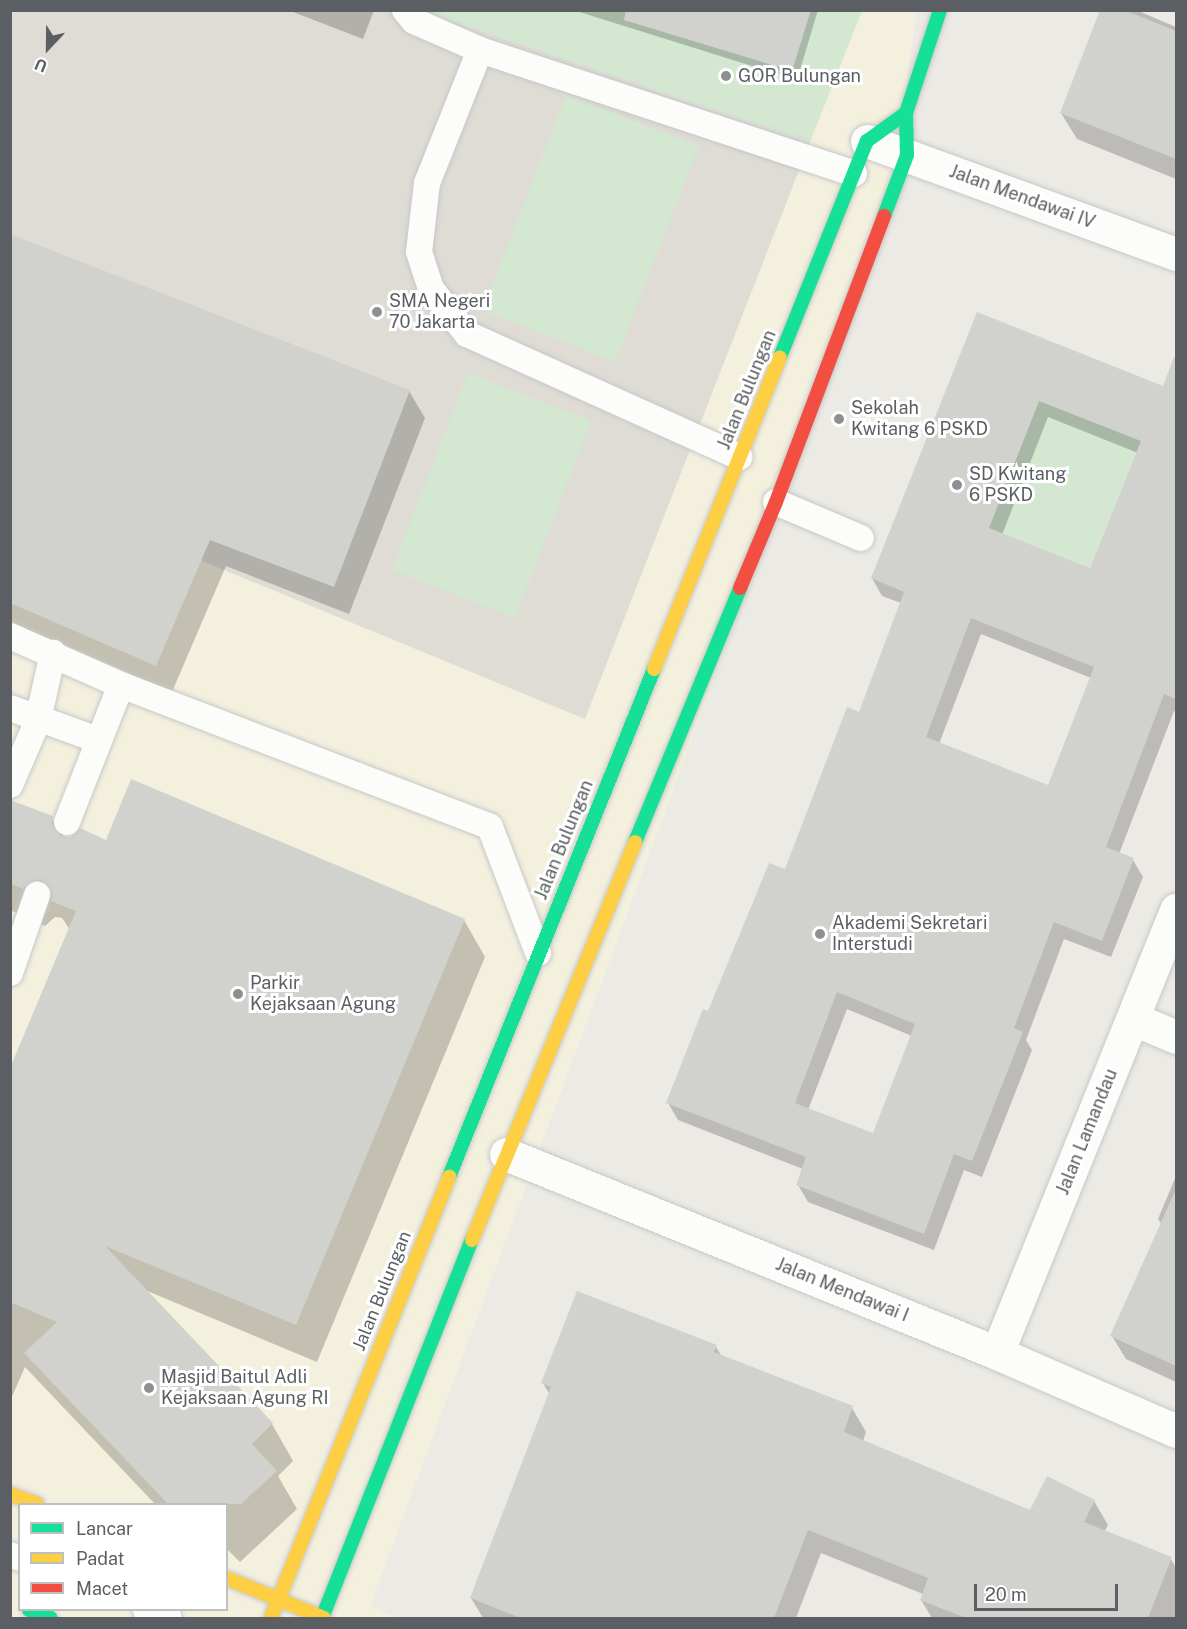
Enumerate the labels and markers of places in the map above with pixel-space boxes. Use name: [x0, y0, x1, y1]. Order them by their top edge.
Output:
place label: GOR Bulungan: [738, 65, 861, 87]
marker: GOR Bulungan: [719, 69, 733, 83]
place label: SMA Negeri 70 Jakarta: [389, 291, 490, 334]
marker: SMA Negeri 70 Jakarta: [370, 305, 384, 319]
place label: Sekolah Kwitang 6 PSKD: [851, 398, 988, 440]
marker: Sekolah Kwitang 6 PSKD: [832, 412, 846, 426]
place label: SD Kwitang 6 PSKD: [969, 464, 1066, 506]
marker: SD Kwitang 6 PSKD: [950, 478, 964, 492]
place label: Akademi Sekretari Interstudi: [832, 913, 987, 956]
marker: Akademi Sekretari Interstudi: [813, 927, 827, 941]
place label: Parkir Kejaksaan Agung: [250, 973, 396, 1016]
marker: Parkir Kejaksaan Agung: [231, 987, 245, 1001]
place label: Masjid Baitul Adli Kejaksaan Agung RI: [161, 1367, 329, 1410]
marker: Masjid Baitul Adli Kejaksaan Agung RI: [142, 1381, 156, 1395]

